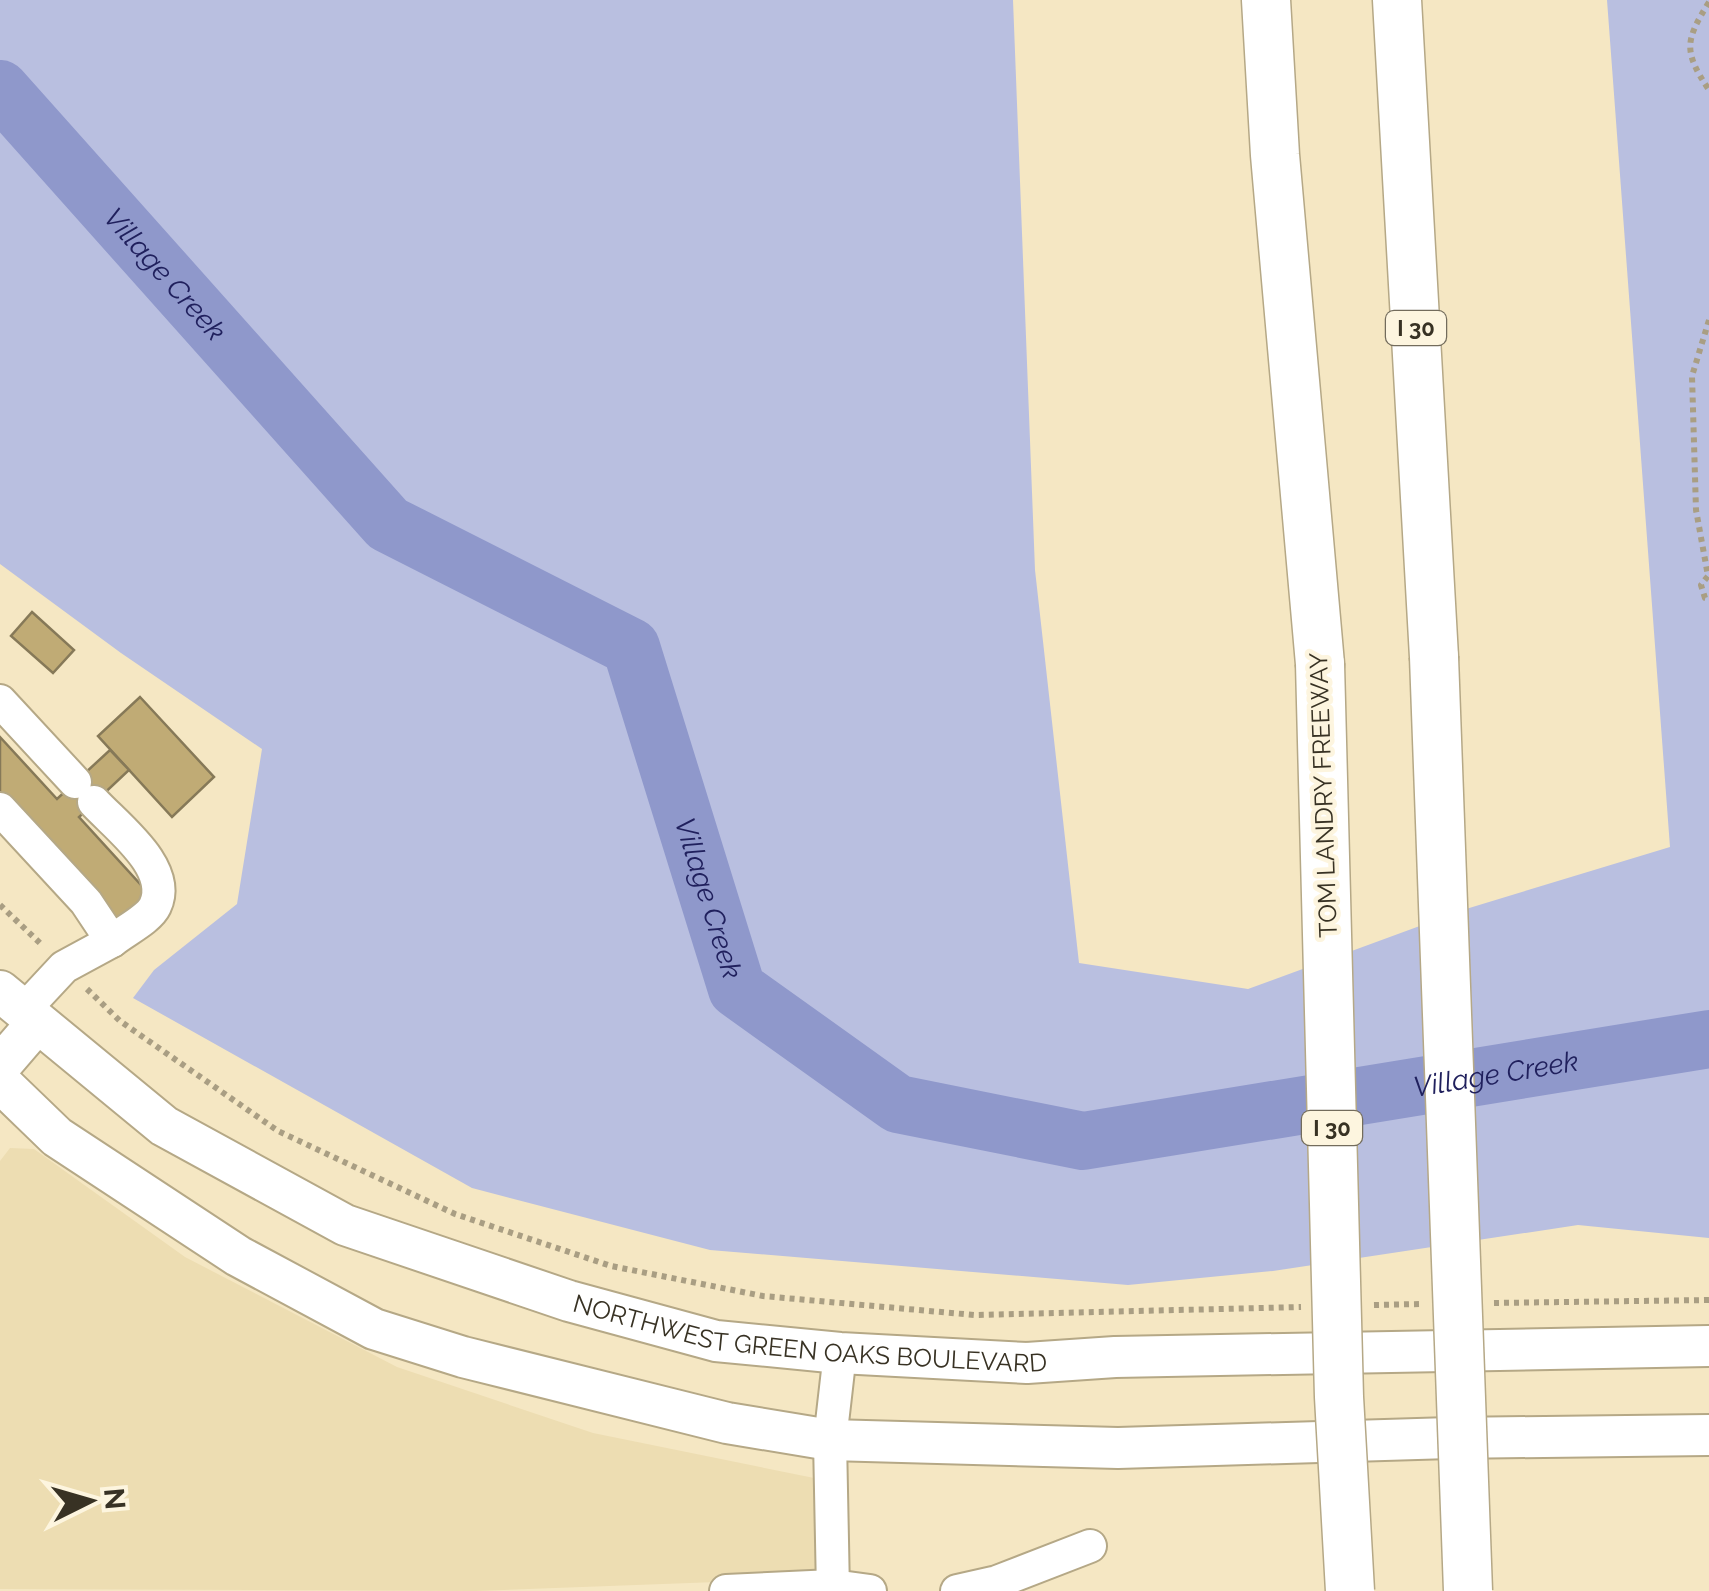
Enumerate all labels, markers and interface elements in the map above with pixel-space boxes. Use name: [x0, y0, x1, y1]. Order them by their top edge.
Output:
water label: Village Creek: [97, 201, 233, 348]
road number: I 30: [1386, 311, 1446, 345]
street label: TOM LANDRY FREEWAY: [1303, 652, 1343, 938]
water label: Village Creek: [668, 814, 749, 983]
water label: Village Creek: [1411, 1045, 1581, 1104]
road number: I 30: [1302, 1111, 1362, 1145]
street label: NORTHWEST GREEN OAKS BOULEVARD: [570, 1288, 1048, 1378]
north arrow: [40, 1451, 140, 1551]
text: N: [97, 1487, 132, 1511]

